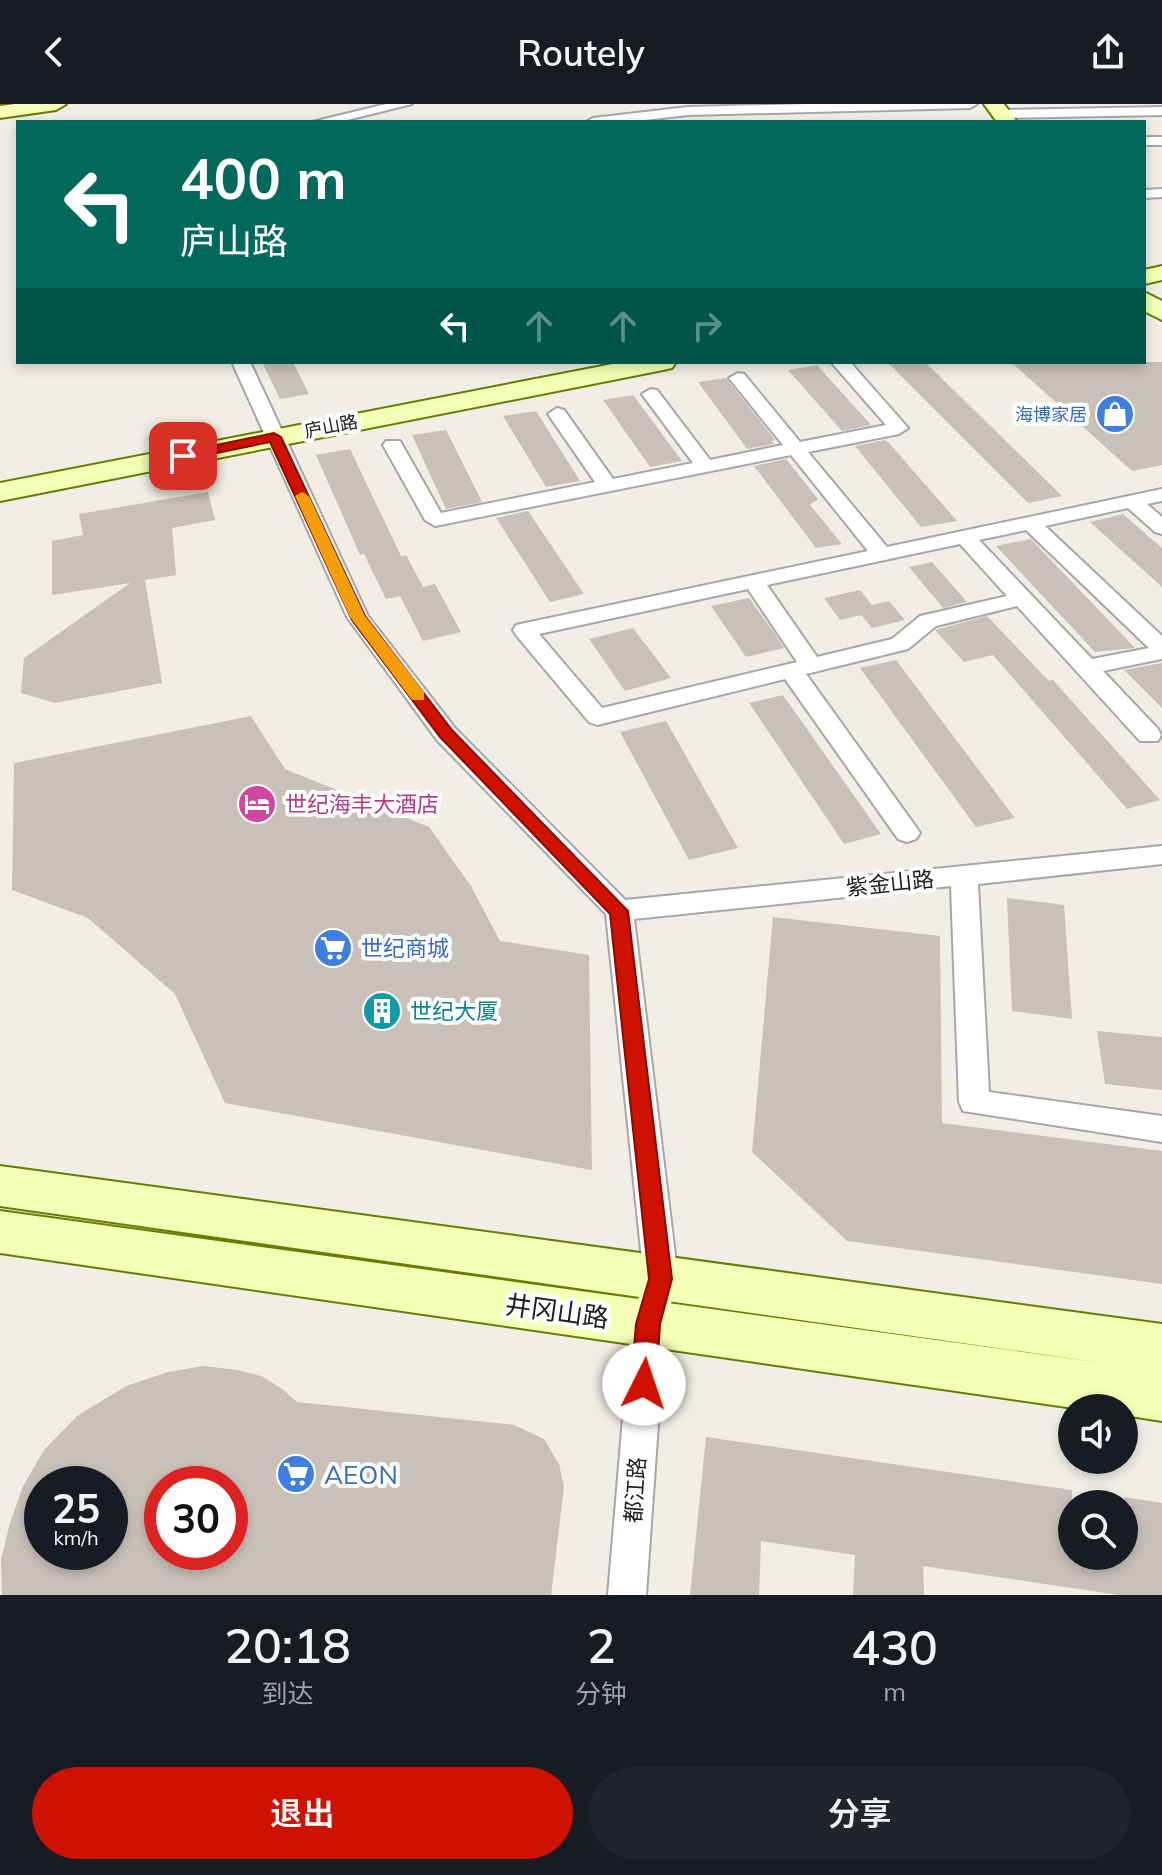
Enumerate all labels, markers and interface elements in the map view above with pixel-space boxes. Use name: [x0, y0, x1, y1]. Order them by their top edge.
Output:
icon: back: [32, 30, 76, 74]
text: Routely: [517, 30, 645, 75]
icon: share: [1086, 30, 1130, 74]
text: 400 m: [180, 143, 347, 213]
icon: left: [48, 152, 152, 256]
text: 庐山路: [180, 218, 288, 263]
icon: left: [433, 304, 477, 348]
icon: ahead: [517, 304, 561, 348]
icon: ahead: [601, 304, 645, 348]
icon: right: [685, 304, 729, 348]
shop icon: 海博家居: [1094, 393, 1136, 435]
place label: 海博家居: [1015, 403, 1087, 426]
street label: 庐山路: [302, 410, 360, 442]
pin: [149, 422, 217, 490]
icon: arrive: [161, 434, 205, 478]
hotel icon: 世纪海丰大酒店: [236, 783, 278, 825]
place label: 世纪海丰大酒店: [285, 790, 439, 818]
street label: 紫金山路: [845, 864, 935, 902]
supermarket icon: 世纪商城: [312, 927, 354, 969]
place label: 世纪商城: [361, 934, 449, 962]
building icon: 世纪大厦: [361, 990, 403, 1032]
place label: 世纪大厦: [410, 997, 498, 1025]
street label: 井冈山路: [503, 1287, 611, 1335]
position arrow: [602, 1342, 686, 1426]
map controls: [1058, 1394, 1138, 1570]
button: sound: [1058, 1394, 1138, 1474]
supermarket icon: AEON: [275, 1453, 317, 1495]
street label: 都江路: [619, 1456, 651, 1524]
place label: AEON: [324, 1458, 398, 1491]
speed limit sign: 30: [144, 1466, 248, 1570]
text: 25: [52, 1483, 100, 1533]
button: search: [1058, 1490, 1138, 1570]
text: km/h: [53, 1525, 99, 1550]
text: 20:18: [224, 1615, 351, 1675]
text: 2: [587, 1615, 615, 1675]
text: 430: [851, 1617, 938, 1677]
text: m: [883, 1675, 906, 1708]
text: 到达: [262, 1677, 314, 1710]
text: 分钟: [575, 1677, 627, 1710]
button: 退出: [32, 1767, 573, 1859]
button: 分享: [589, 1767, 1130, 1859]

